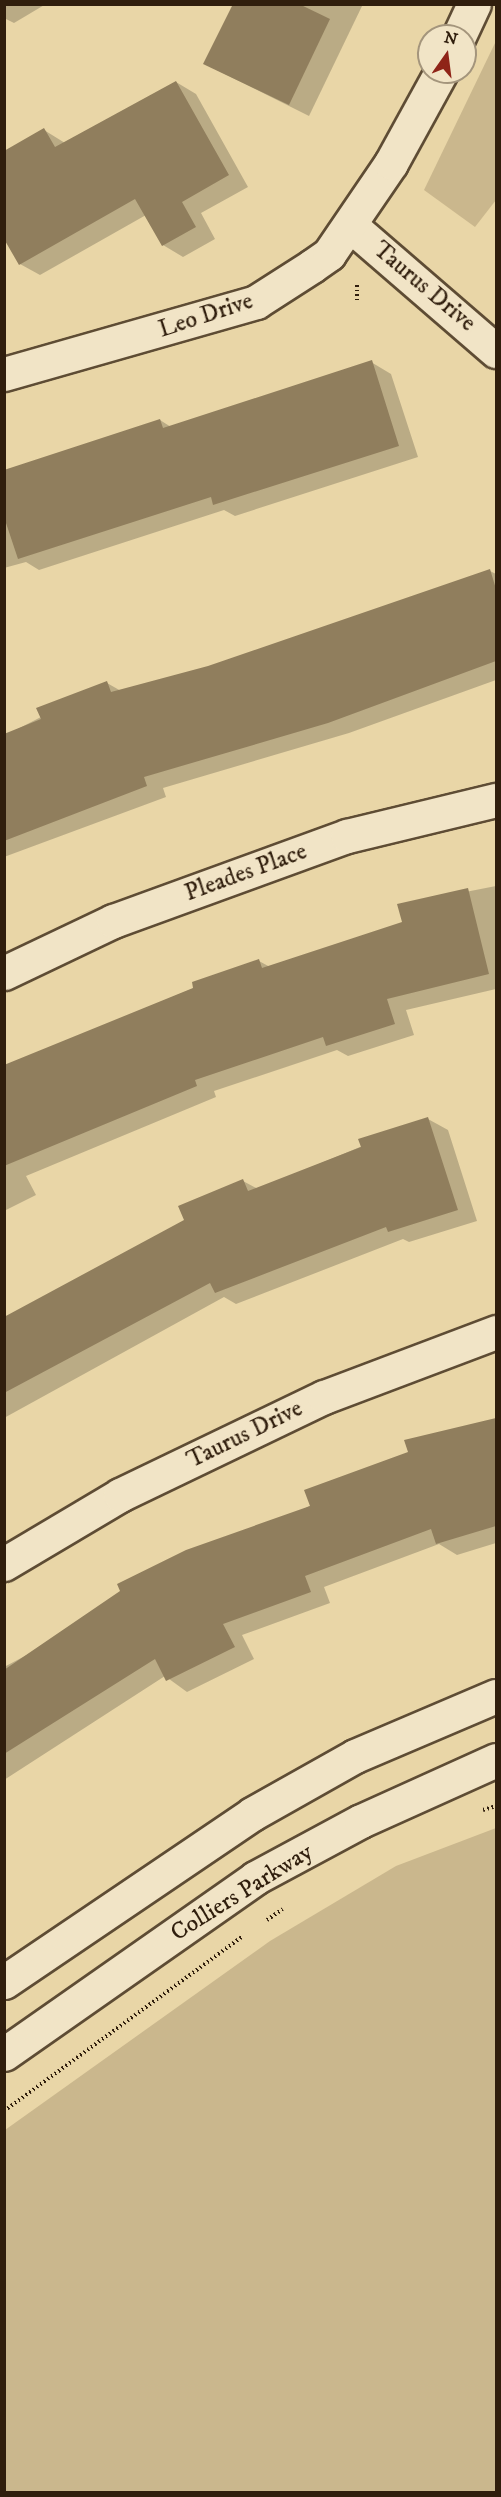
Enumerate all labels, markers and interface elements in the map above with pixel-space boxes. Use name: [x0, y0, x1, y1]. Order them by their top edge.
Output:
north arrow: [417, 24, 477, 84]
text: N: [442, 27, 460, 50]
street label: Taurus Drive: [367, 236, 481, 338]
street label: Leo Drive: [155, 287, 257, 345]
street label: Pleades Place: [181, 838, 311, 908]
street label: Taurus Drive: [183, 1395, 307, 1475]
street label: Colliers Parkway: [166, 1838, 318, 1948]

